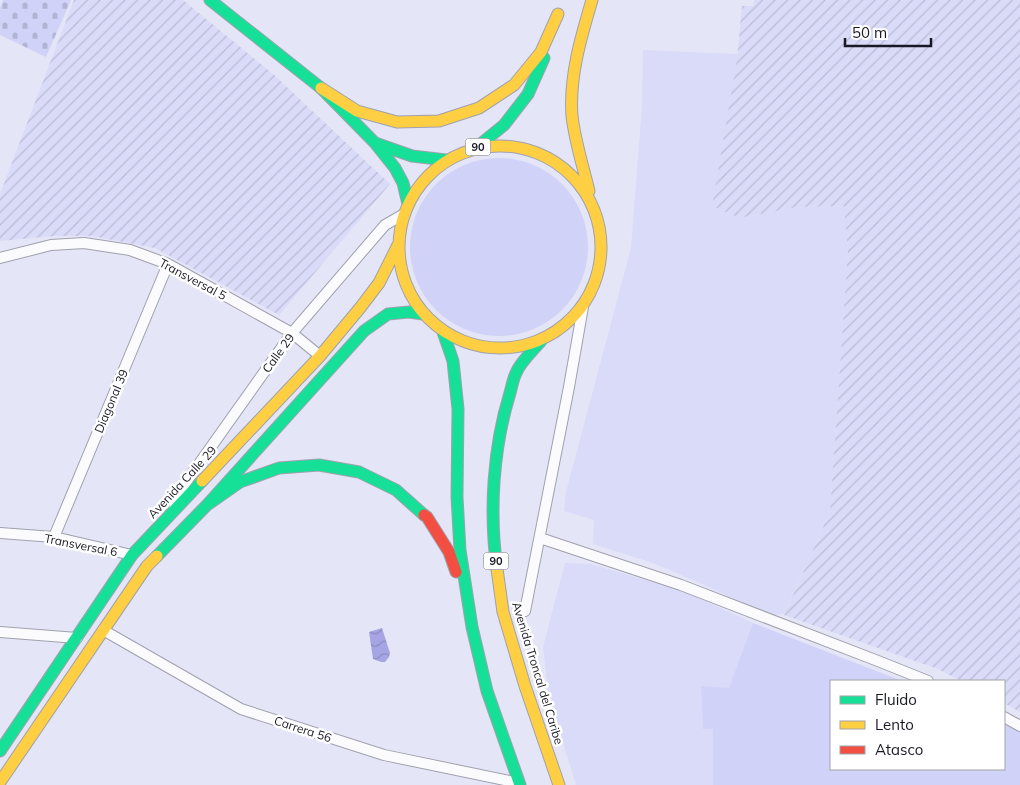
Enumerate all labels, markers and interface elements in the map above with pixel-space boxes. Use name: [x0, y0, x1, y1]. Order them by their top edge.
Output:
scale bar: [845, 15, 931, 47]
text: 50 m: [852, 23, 887, 42]
road number: 90: [466, 138, 490, 156]
street label: Transversal 5: [157, 255, 229, 303]
street label: Calle 29: [259, 330, 297, 376]
street label: Diagonal 39: [91, 367, 131, 435]
street label: Avenida Calle 29: [145, 443, 219, 521]
street label: Transversal 6: [43, 531, 119, 559]
road number: 90: [484, 552, 508, 570]
street label: Avenida Troncal del Caribe: [509, 600, 567, 746]
legend: [830, 680, 1005, 770]
text: Fluido: [875, 690, 917, 709]
street label: Carrera 56: [272, 713, 334, 745]
text: Lento: [875, 715, 914, 734]
text: Atasco: [875, 740, 923, 759]

